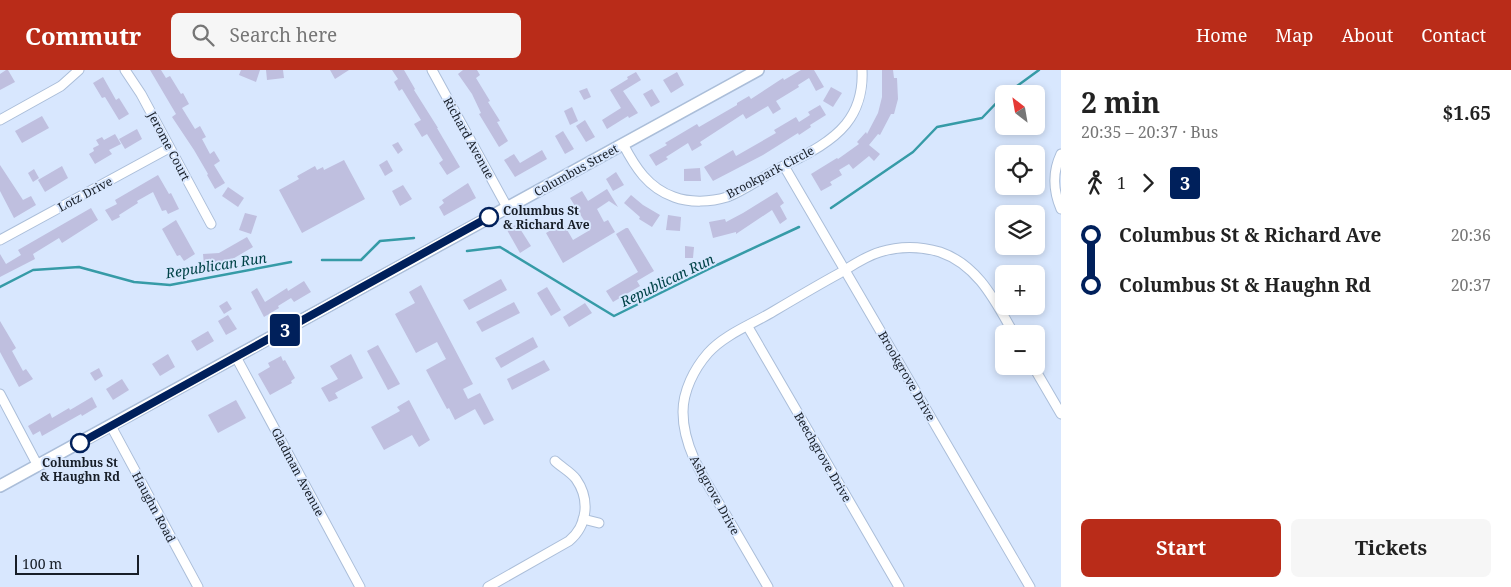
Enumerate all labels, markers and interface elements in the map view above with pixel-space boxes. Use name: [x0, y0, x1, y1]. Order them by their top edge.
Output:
search box: [171, 13, 521, 58]
text: Commutr: [25, 19, 141, 52]
icon: search: [189, 21, 217, 49]
text: Search here: [229, 22, 337, 48]
text: Home: [1196, 23, 1247, 47]
text: Map: [1275, 23, 1313, 47]
text: About: [1341, 23, 1393, 47]
text: Contact: [1421, 23, 1486, 47]
text: 2 min: [1081, 83, 1160, 121]
north arrow: [995, 85, 1045, 135]
map controls: [995, 85, 1045, 375]
street label: Richard Avenue: [439, 94, 499, 182]
text: $1.65: [1442, 100, 1491, 126]
street label: Jerome Court: [143, 108, 194, 184]
text: 20:35 – 20:37 · Bus: [1081, 121, 1218, 143]
street label: Columbus Street: [531, 140, 621, 200]
street label: Brookpark Circle: [723, 142, 817, 202]
button: locate: [995, 145, 1045, 195]
icon: walk: [1081, 169, 1109, 197]
icon: forward: [1134, 169, 1162, 197]
text: 3: [1180, 171, 1190, 195]
text: 1: [1117, 172, 1126, 194]
street label: Lotz Drive: [55, 173, 115, 215]
place label: Columbus St & Richard Ave: [503, 202, 590, 233]
button: layers: [995, 205, 1045, 255]
marker: Columbus St & Richard Ave: [479, 207, 499, 227]
text: Columbus St & Richard Ave: [1119, 222, 1381, 248]
text: 20:36: [1451, 224, 1491, 246]
water label: Republican Run: [163, 248, 268, 283]
water label: Republican Run: [616, 249, 718, 311]
button: +: [995, 265, 1045, 315]
text: Columbus St & Haughn Rd: [1119, 272, 1371, 298]
text: 20:37: [1451, 274, 1491, 296]
line badge: 3: [269, 314, 301, 346]
text: 3: [280, 318, 290, 342]
button: −: [995, 325, 1045, 375]
street label: Brookgrove Drive: [874, 328, 940, 424]
street label: Beechgrove Drive: [790, 409, 856, 505]
street label: Gladman Avenue: [267, 425, 329, 519]
marker: Columbus St & Haughn Rd: [70, 433, 90, 453]
street label: Ashgrove Drive: [686, 452, 744, 538]
place label: Columbus St & Haughn Rd: [40, 454, 120, 485]
street label: Haughn Road: [128, 469, 180, 546]
button: Start: [1081, 519, 1281, 577]
button: Tickets: [1291, 519, 1491, 577]
scale bar: [15, 552, 139, 575]
text: 100 m: [22, 554, 62, 573]

